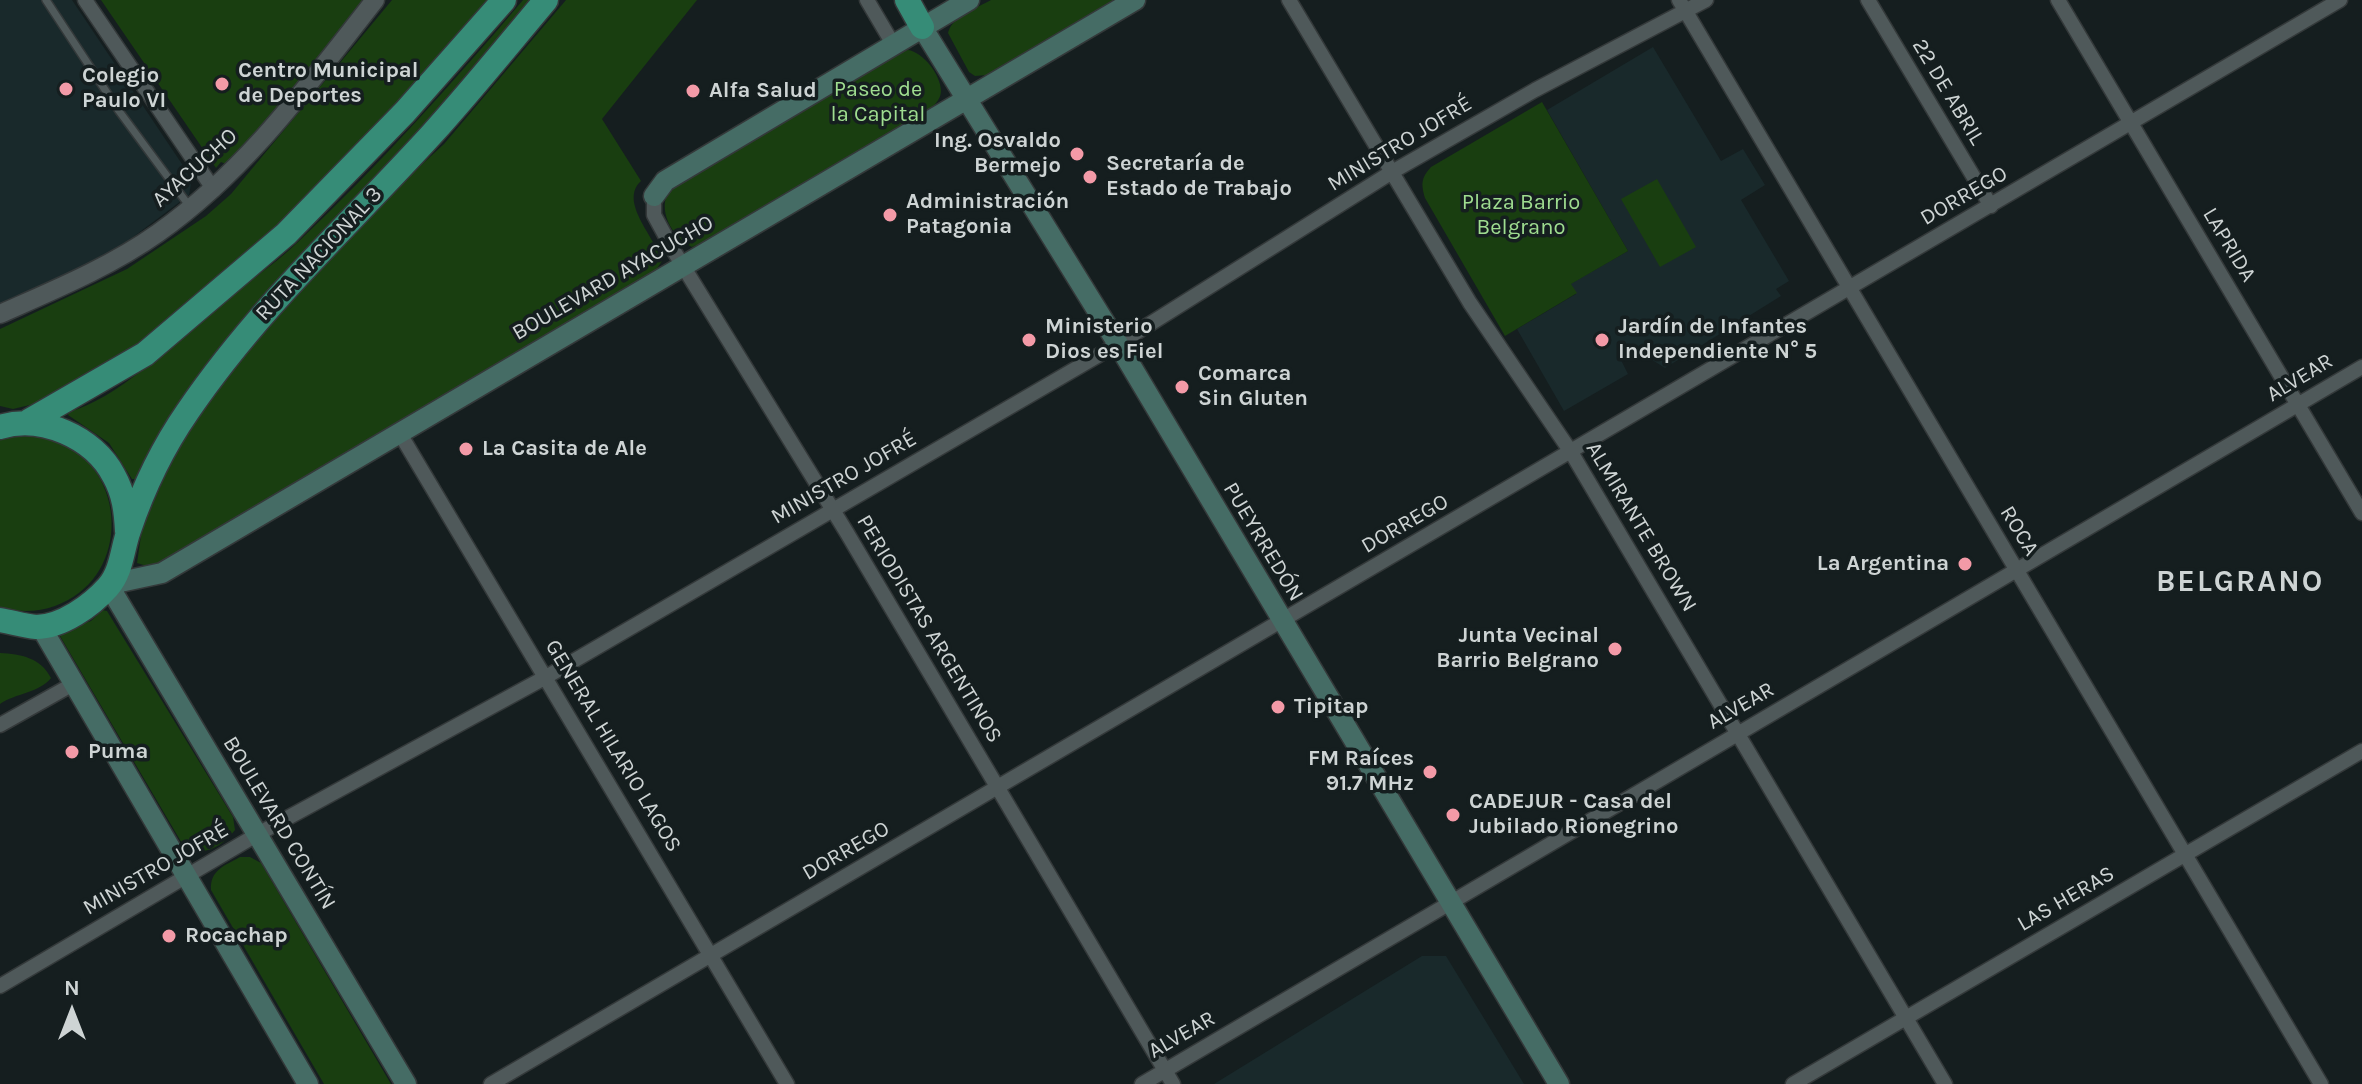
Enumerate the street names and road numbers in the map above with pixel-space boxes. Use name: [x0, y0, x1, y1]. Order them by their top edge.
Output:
street label: 22 DE ABRIL: [1906, 34, 1990, 150]
street label: MINISTRO JOFRÉ: [1323, 91, 1477, 197]
street label: AYACUCHO: [147, 123, 243, 213]
street label: DORREGO: [1916, 160, 2012, 232]
street label: RUTA NACIONAL 3: [250, 182, 388, 326]
street label: LAPRIDA: [2197, 203, 2261, 287]
street label: BOULEVARD AYACUCHO: [508, 210, 718, 346]
street label: ALVEAR: [2262, 348, 2338, 408]
street label: MINISTRO JOFRÉ: [767, 426, 921, 530]
street label: ALMIRANTE BROWN: [1580, 437, 1702, 617]
street label: PUEYRREDÓN: [1217, 478, 1309, 606]
street label: DORREGO: [1357, 488, 1453, 560]
street label: ROCA: [1994, 501, 2044, 561]
street label: PERIODISTAS ARGENTINOS: [850, 510, 1008, 748]
street label: GENERAL HILARIO LAGOS: [539, 635, 687, 857]
street label: ALVEAR: [1703, 676, 1779, 736]
street label: BOULEVARD CONTÍN: [217, 732, 341, 914]
street label: DORREGO: [798, 815, 894, 887]
street label: MINISTRO JOFRÉ: [79, 817, 233, 921]
street label: LAS HERAS: [2013, 861, 2119, 937]
street label: ALVEAR: [1144, 1005, 1220, 1065]

